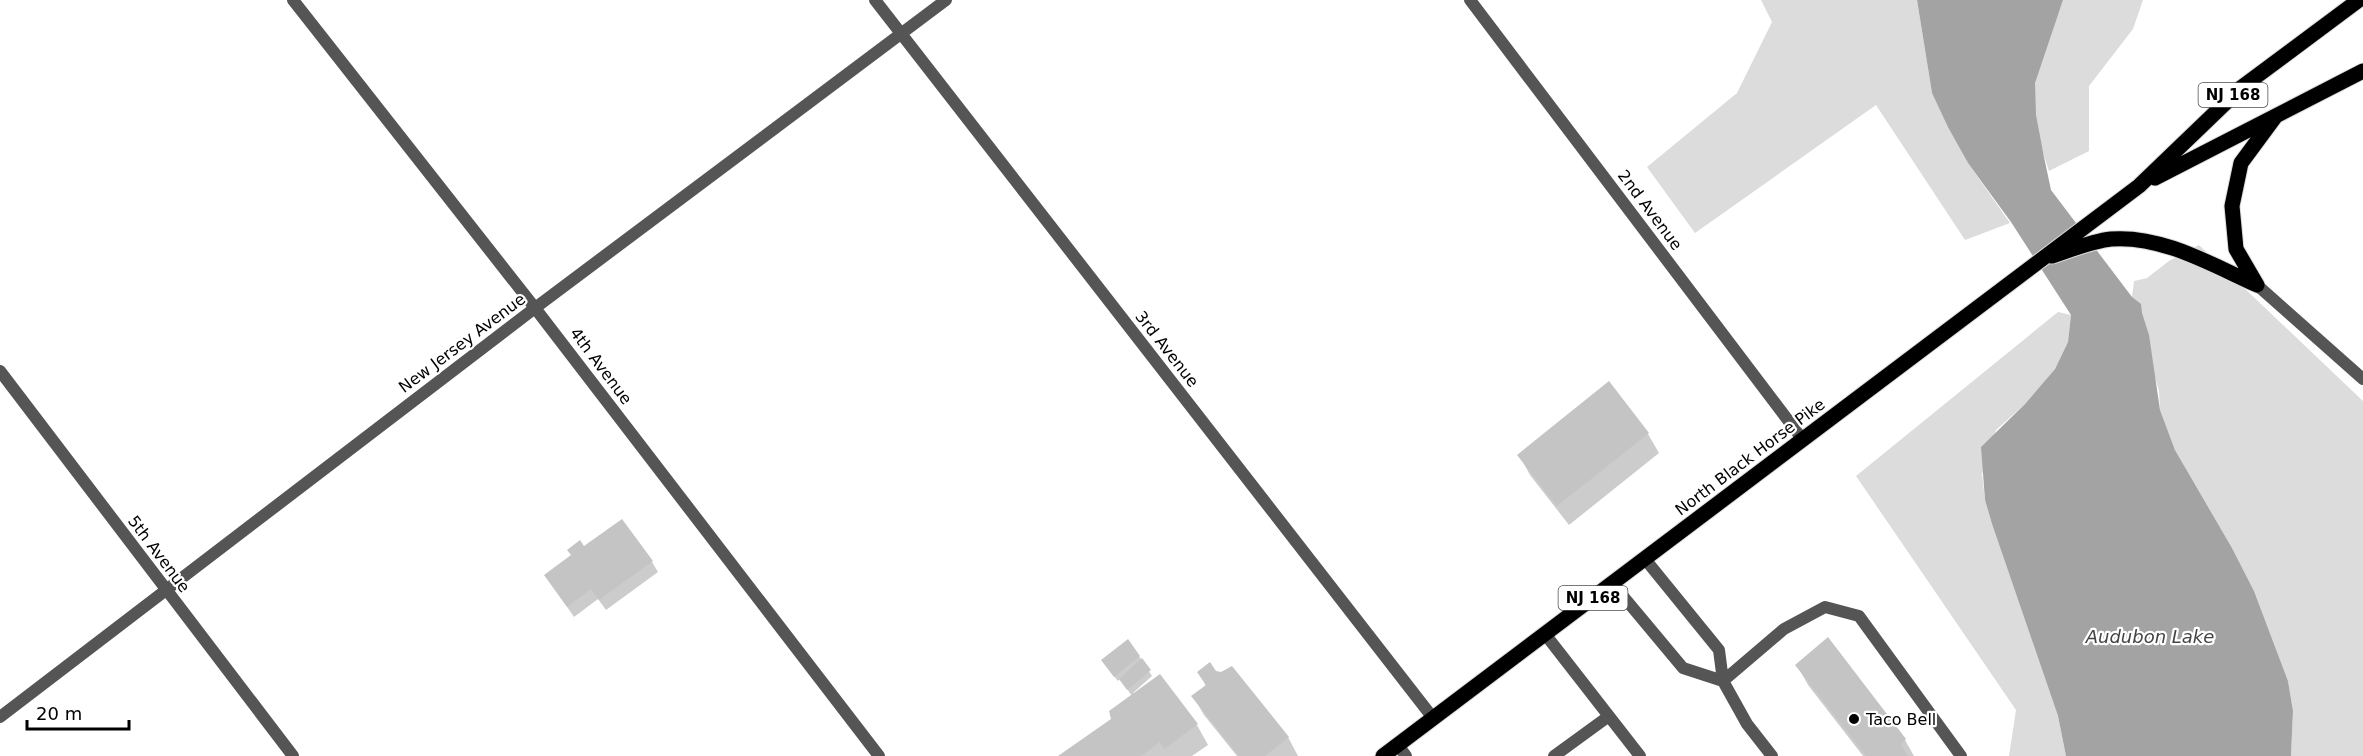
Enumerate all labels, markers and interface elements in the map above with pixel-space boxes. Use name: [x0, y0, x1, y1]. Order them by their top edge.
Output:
road number: NJ 168: [2198, 83, 2268, 107]
street label: 2nd Avenue: [1614, 166, 1686, 254]
street label: New Jersey Avenue: [395, 289, 529, 397]
street label: 3rd Avenue: [1131, 307, 1203, 391]
street label: 4th Avenue: [566, 324, 636, 408]
street label: North Black Horse Pike: [1672, 395, 1828, 519]
street label: 5th Avenue: [124, 512, 194, 596]
road number: NJ 168: [1558, 586, 1628, 610]
water label: Audubon Lake: [2085, 626, 2214, 647]
scale bar: [27, 693, 129, 731]
text: 20 m: [36, 703, 82, 724]
place label: Taco Bell: [1865, 710, 1936, 729]
marker: Taco Bell: [1847, 712, 1861, 726]

